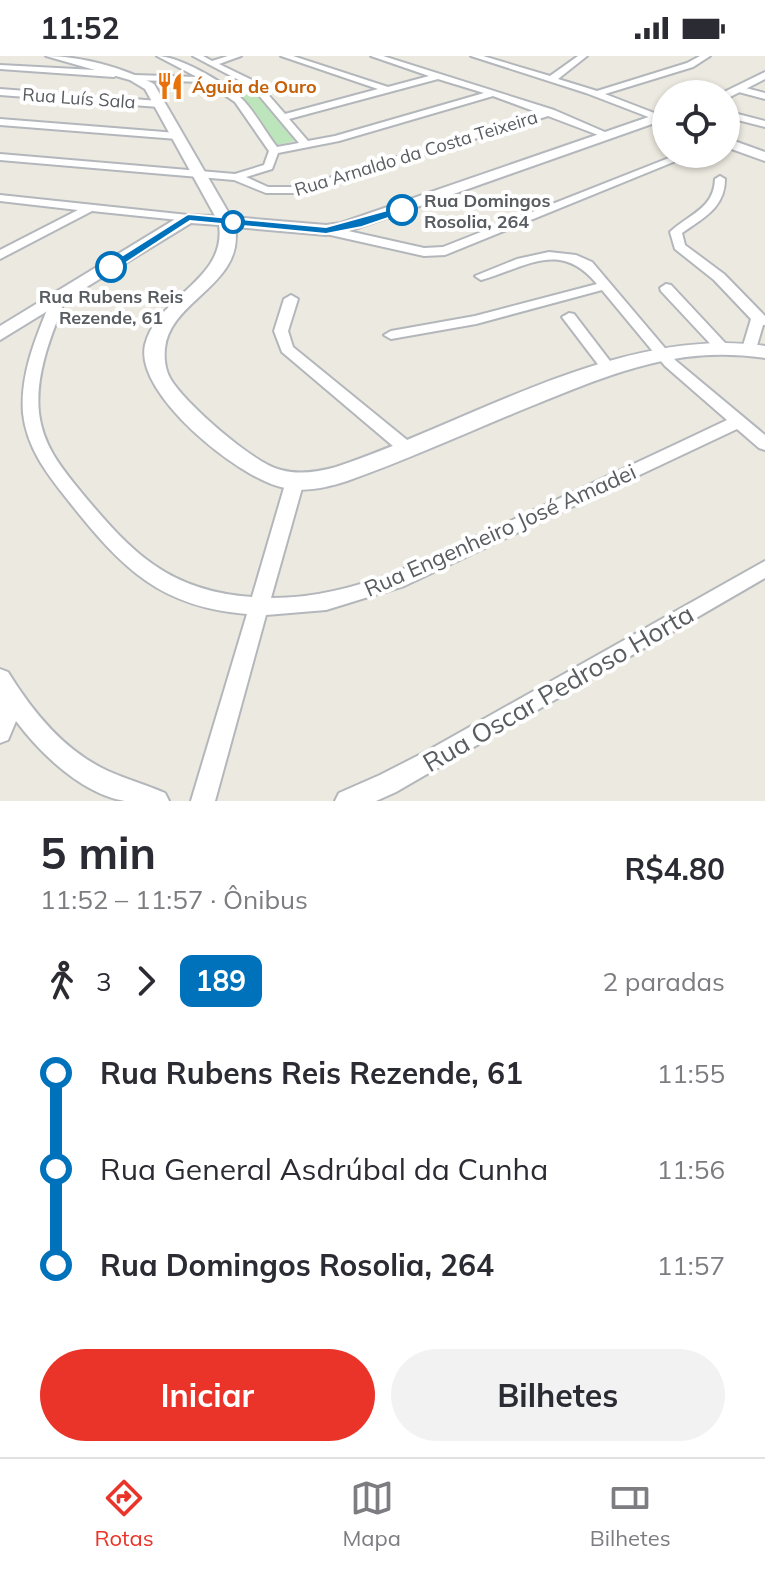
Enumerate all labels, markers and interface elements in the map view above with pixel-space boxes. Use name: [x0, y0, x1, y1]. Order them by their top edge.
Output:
text: 11:52: [40, 9, 119, 47]
restaurant icon: Águia de Ouro: [155, 71, 185, 101]
place label: Águia de Ouro: [192, 75, 317, 98]
map controls: [652, 80, 740, 168]
button: locate: [652, 80, 740, 168]
street label: Rua Luís Sala: [22, 83, 136, 113]
street label: Rua Arnaldo da Costa Teixeira: [292, 105, 540, 201]
place label: Rua Domingos Rosolia, 264: [424, 189, 550, 233]
marker: Rua Domingos Rosolia, 264: [387, 195, 417, 225]
unlabelled marker: [222, 211, 244, 233]
marker: Rua Rubens Reis Rezende, 61: [96, 252, 126, 282]
place label: Rua Rubens Reis Rezende, 61: [39, 285, 183, 329]
street label: Rua Engenheiro José Amadei: [360, 457, 640, 603]
street label: Rua Oscar Pedroso Horta: [417, 597, 699, 779]
text: 5 min: [40, 825, 156, 880]
text: R$4.80: [625, 850, 725, 888]
text: 11:52 – 11:57 · Ônibus: [40, 883, 308, 916]
icon: walk: [40, 959, 84, 1003]
icon: forward: [124, 959, 168, 1003]
text: 189: [196, 963, 246, 998]
text: 3: [96, 965, 112, 998]
text: 2 paradas: [602, 965, 725, 998]
text: Rua Rubens Reis Rezende, 61: [100, 1054, 523, 1092]
text: 11:55: [657, 1057, 725, 1090]
text: Rua General Asdrúbal da Cunha: [100, 1150, 548, 1188]
text: 11:56: [657, 1153, 725, 1186]
text: Rua Domingos Rosolia, 264: [100, 1246, 494, 1284]
text: 11:57: [657, 1249, 725, 1282]
button: Iniciar: [40, 1349, 375, 1441]
button: Bilhetes: [391, 1349, 725, 1441]
tab: Rotas: [94, 1476, 154, 1552]
tab: Mapa: [342, 1476, 401, 1552]
tab: Bilhetes: [590, 1476, 671, 1552]

